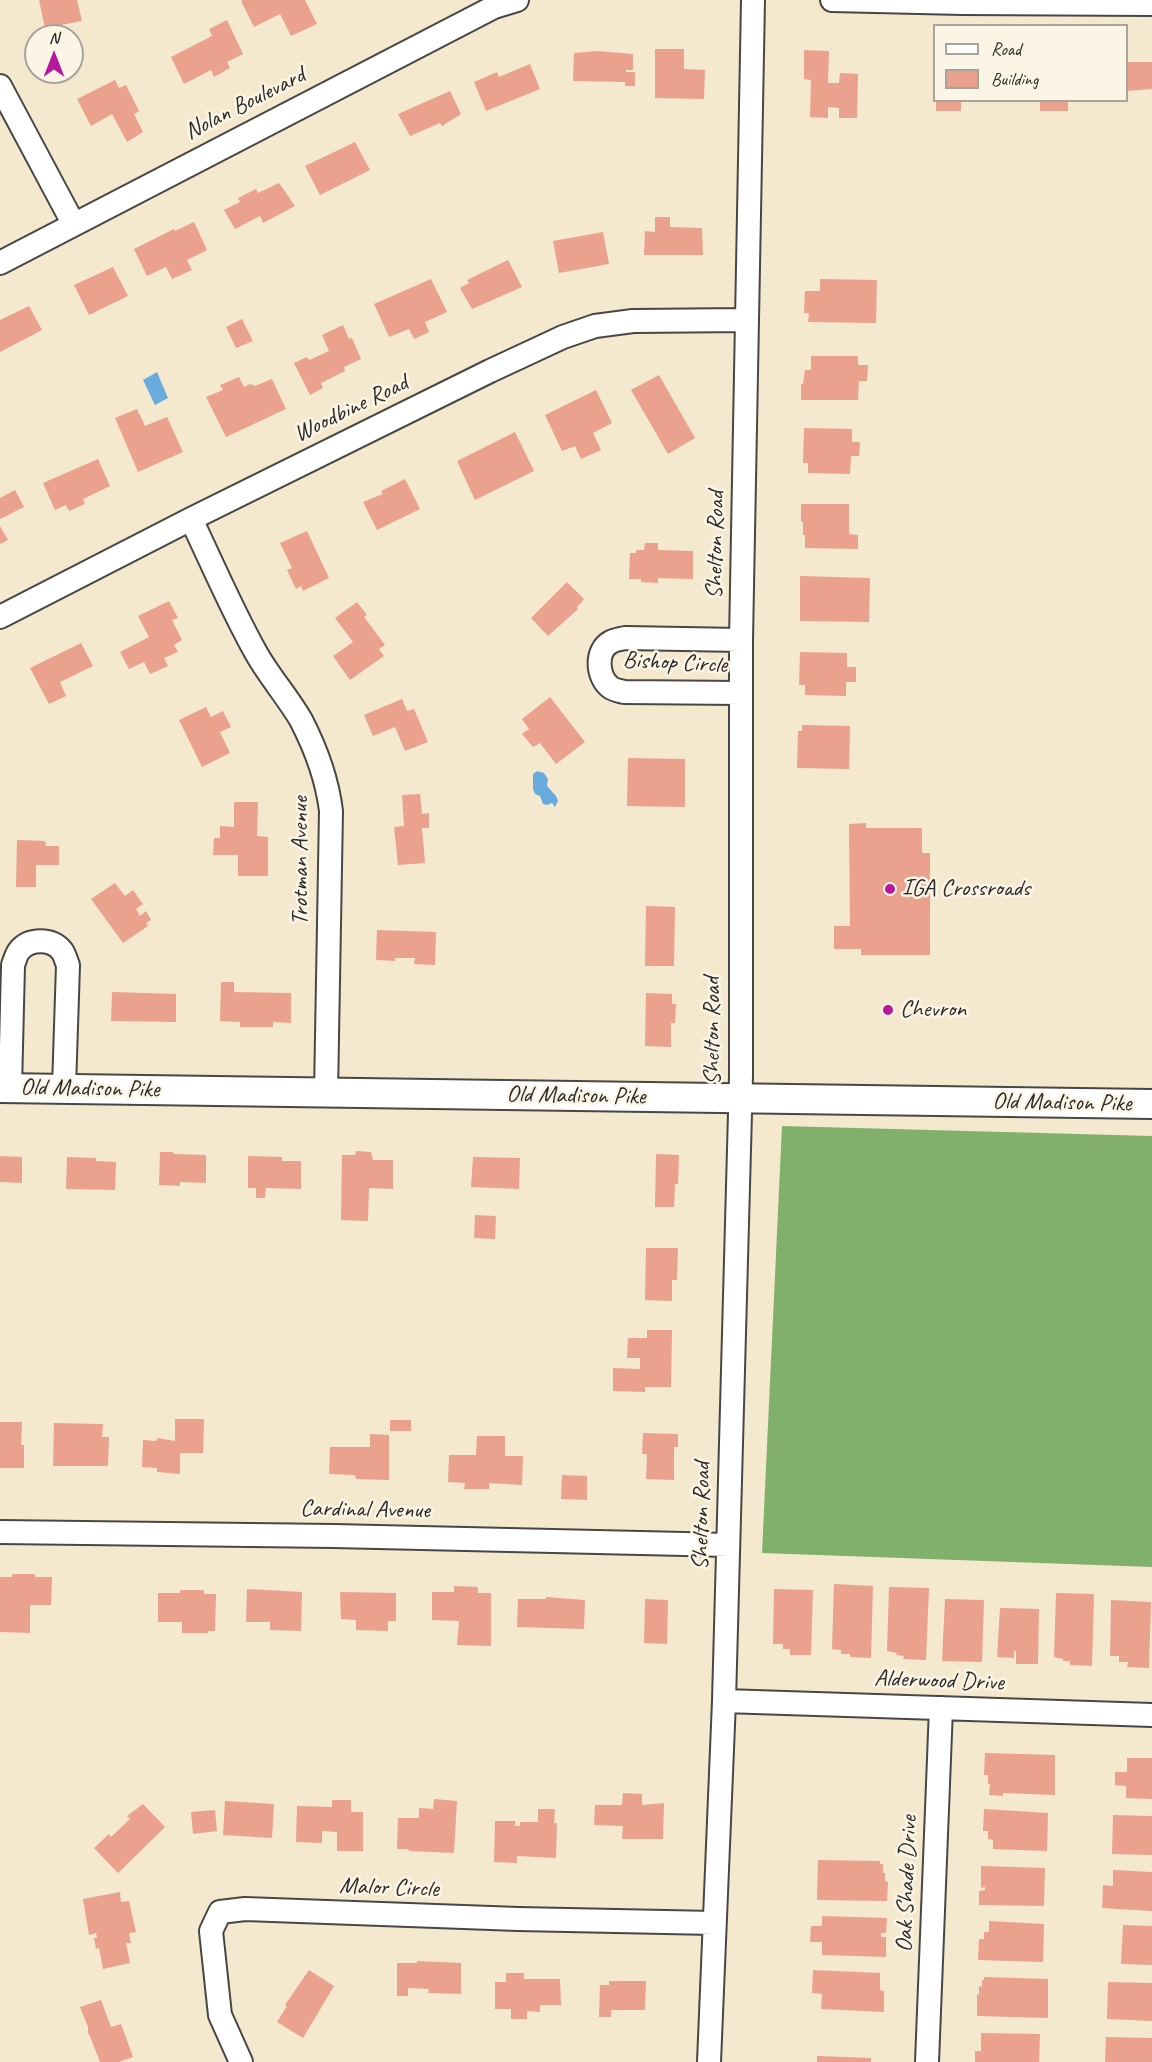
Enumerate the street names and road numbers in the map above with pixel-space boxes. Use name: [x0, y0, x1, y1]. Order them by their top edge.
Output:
street label: Nolan Boulevard: [180, 61, 310, 147]
street label: Woodbine Road: [289, 369, 413, 449]
street label: Shelton Road: [701, 491, 731, 599]
street label: Bishop Circle: [622, 646, 728, 680]
street label: Trotman Avenue: [287, 797, 315, 925]
street label: Shelton Road: [699, 977, 727, 1085]
street label: Old Madison Pike: [20, 1073, 160, 1105]
street label: Old Madison Pike: [506, 1080, 646, 1112]
street label: Old Madison Pike: [992, 1087, 1132, 1119]
street label: Shelton Road: [687, 1462, 717, 1570]
street label: Cardinal Avenue: [300, 1494, 430, 1526]
street label: Alderwood Drive: [874, 1664, 1004, 1698]
street label: Oak Shade Drive: [890, 1815, 924, 1953]
street label: Malor Circle: [339, 1872, 439, 1904]

